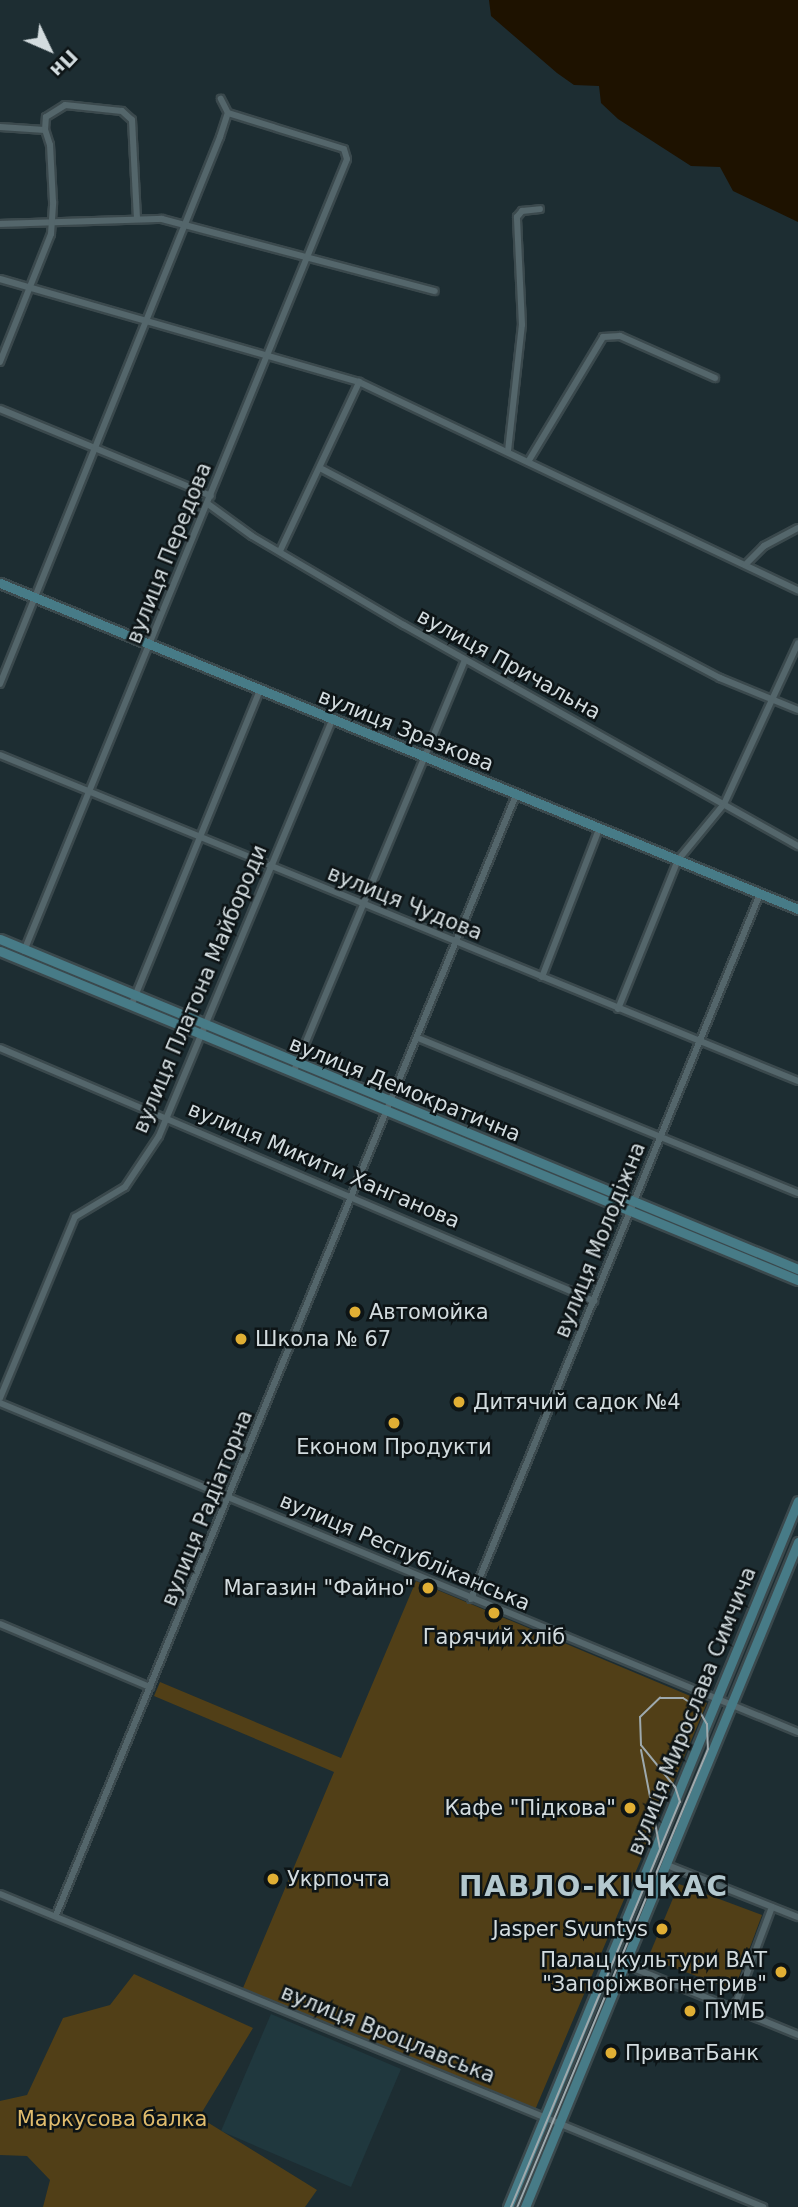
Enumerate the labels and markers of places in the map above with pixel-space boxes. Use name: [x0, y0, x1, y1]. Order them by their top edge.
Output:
place label: Автомойка: [369, 1299, 489, 1325]
marker: Автомойка: [347, 1304, 363, 1320]
place label: Школа № 67: [255, 1326, 391, 1352]
marker: Школа № 67: [233, 1331, 249, 1347]
place label: Дитячий садок №4: [473, 1389, 681, 1415]
marker: Дитячий садок №4: [451, 1394, 467, 1410]
marker: Економ Продукти: [386, 1415, 402, 1431]
place label: Економ Продукти: [296, 1434, 492, 1460]
place label: Магазин "Файно": [223, 1575, 414, 1601]
marker: Магазин "Файно": [420, 1580, 436, 1596]
marker: Гарячий хліб: [486, 1605, 502, 1621]
place label: Гарячий хліб: [423, 1624, 565, 1650]
place label: Кафе "Підкова": [444, 1795, 616, 1821]
marker: Кафе "Підкова": [622, 1800, 638, 1816]
place label: Укрпочта: [287, 1866, 390, 1892]
marker: Укрпочта: [265, 1871, 281, 1887]
place label: Jasper Svuntys: [492, 1916, 648, 1942]
marker: Jasper Svuntys: [654, 1921, 670, 1937]
place label: Палац культури ВАТ "Запоріжвогнетрив": [540, 1947, 767, 1997]
marker: Палац культури ВАТ "Запоріжвогнетрив": [773, 1964, 789, 1980]
place label: ПУМБ: [704, 1998, 765, 2024]
marker: ПУМБ: [682, 2003, 698, 2019]
place label: ПриватБанк: [625, 2040, 759, 2066]
marker: ПриватБанк: [603, 2045, 619, 2061]

